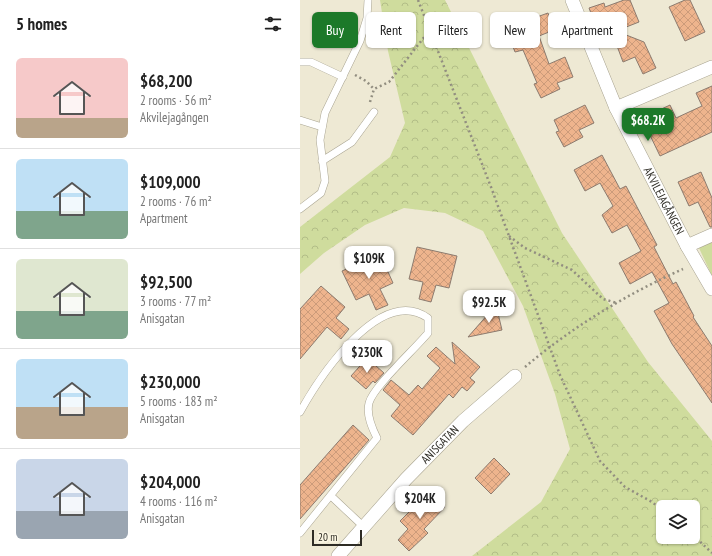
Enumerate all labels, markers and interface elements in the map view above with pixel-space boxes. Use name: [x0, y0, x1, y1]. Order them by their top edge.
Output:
chip: Buy: [312, 12, 358, 48]
chip: Rent: [366, 12, 416, 48]
chip: Filters: [424, 12, 482, 48]
chip: New: [490, 12, 540, 48]
chip: Apartment: [548, 12, 627, 48]
text: 5 homes: [16, 13, 67, 35]
icon: filters: [262, 13, 284, 35]
text: $68,200: [140, 70, 192, 92]
icon: home: [48, 74, 96, 122]
text: 2 rooms · 56 m²: [140, 92, 212, 109]
pin: $68.2K: [615, 108, 681, 142]
text: Akvilejagången: [140, 109, 209, 126]
text: $68.2K: [631, 112, 665, 129]
street label: AKVILEJAGÅNGEN: [641, 164, 688, 237]
text: $109,000: [140, 171, 201, 193]
icon: home: [48, 175, 96, 223]
text: 2 rooms · 76 m²: [140, 193, 212, 210]
text: Apartment: [140, 210, 188, 227]
pin: $109K: [341, 246, 397, 280]
text: $109K: [353, 250, 385, 267]
text: $92,500: [140, 271, 192, 293]
icon: home: [48, 275, 96, 323]
pin: $92.5K: [456, 290, 522, 324]
text: 3 rooms · 77 m²: [140, 293, 211, 310]
text: $92.5K: [472, 294, 506, 311]
text: Anisgatan: [140, 310, 184, 327]
pin: $230K: [339, 340, 395, 374]
text: $230K: [351, 344, 383, 361]
text: $230,000: [140, 371, 201, 393]
icon: home: [48, 375, 96, 423]
text: 5 rooms · 183 m²: [140, 393, 218, 410]
text: Anisgatan: [140, 410, 184, 427]
street label: ANISGATAN: [417, 422, 462, 467]
text: $204,000: [140, 471, 201, 493]
icon: home: [48, 475, 96, 523]
pin: $204K: [392, 486, 448, 520]
text: $204K: [404, 490, 436, 507]
text: 4 rooms · 116 m²: [140, 493, 218, 510]
map controls: [656, 500, 700, 544]
button: layers: [656, 500, 700, 544]
text: Anisgatan: [140, 510, 184, 527]
scale bar: [312, 528, 362, 547]
text: 20 m: [318, 530, 337, 544]

